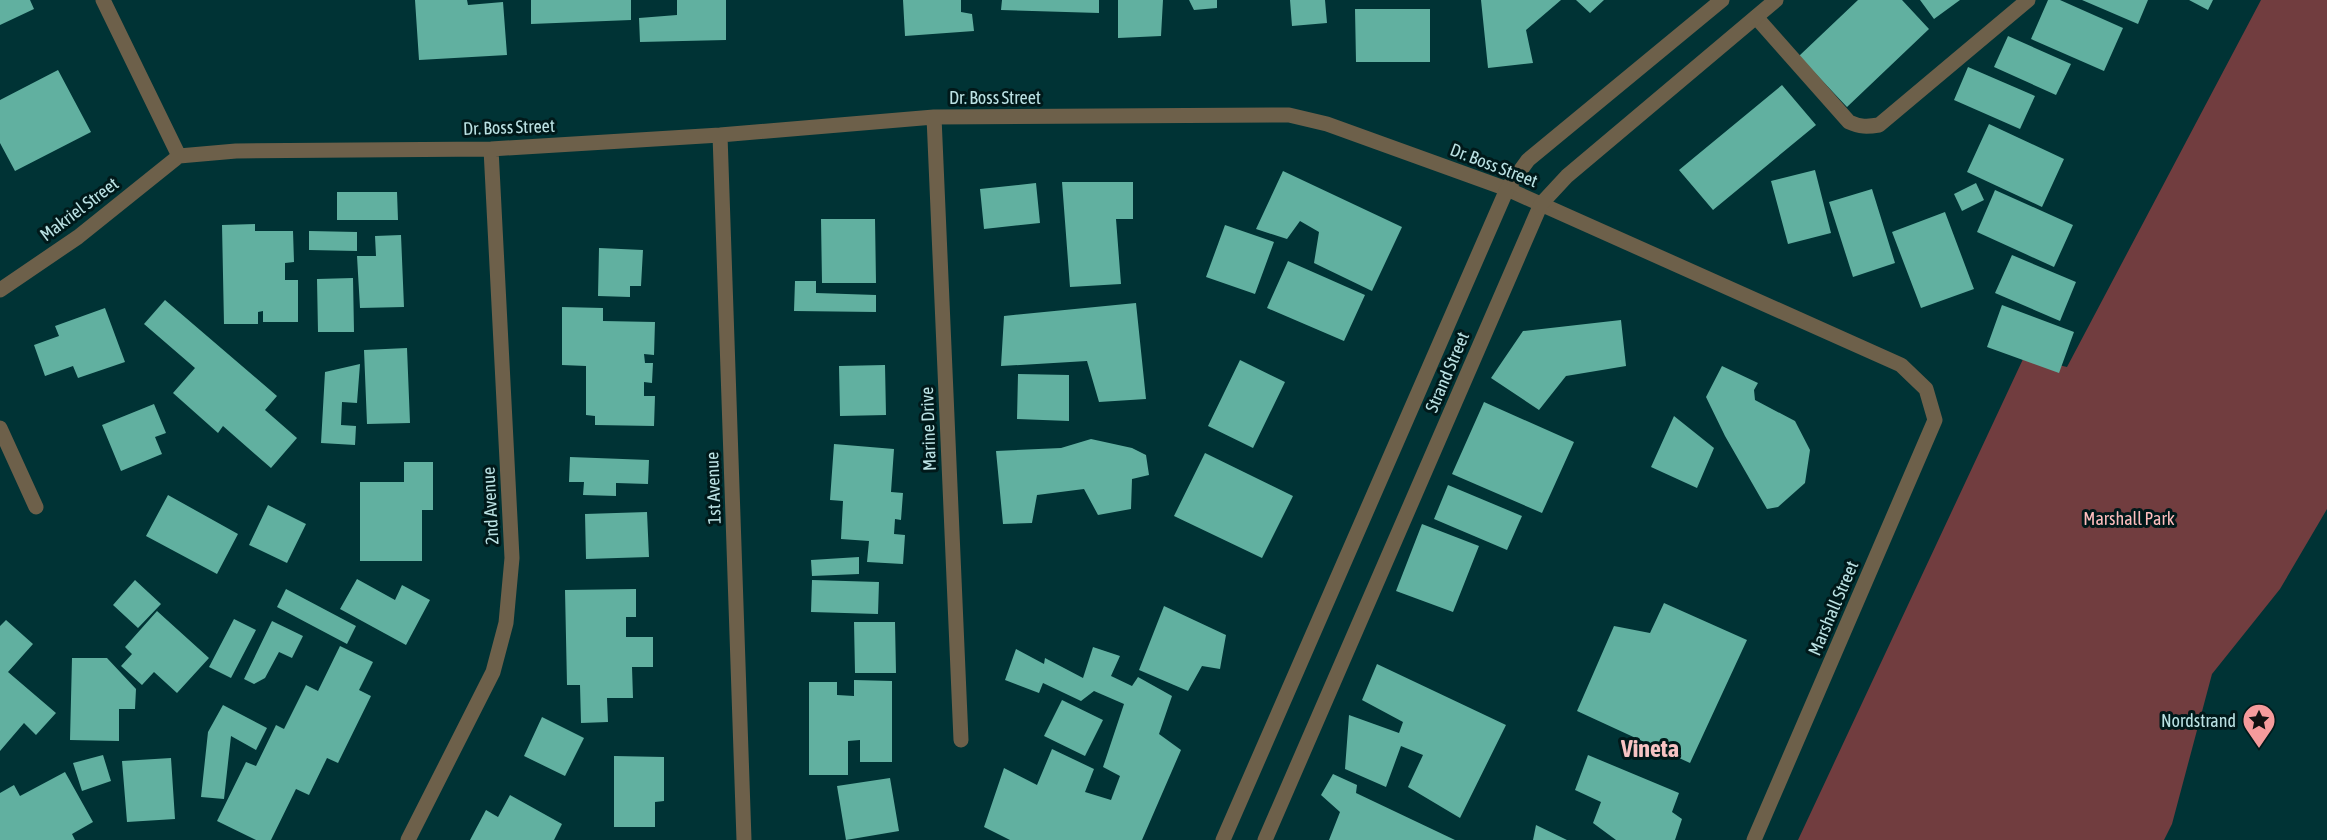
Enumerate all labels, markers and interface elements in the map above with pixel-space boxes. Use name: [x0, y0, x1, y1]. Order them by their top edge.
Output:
street label: Dr. Boss Street: [949, 87, 1041, 108]
street label: Dr. Boss Street: [463, 115, 555, 139]
street label: Dr. Boss Street: [1447, 139, 1541, 191]
street label: Makriel Street: [36, 173, 122, 245]
street label: Strand Street: [1421, 329, 1473, 415]
street label: Marine Drive: [916, 387, 940, 471]
street label: 1st Avenue: [701, 452, 725, 524]
street label: 2nd Avenue: [477, 466, 503, 546]
park label: Marshall Park: [2083, 508, 2175, 529]
street label: Marshall Street: [1804, 558, 1862, 658]
place icon: Nordstrand: [2241, 702, 2277, 749]
place label: Nordstrand: [2161, 710, 2236, 731]
district label: Vineta: [1620, 735, 1679, 762]

